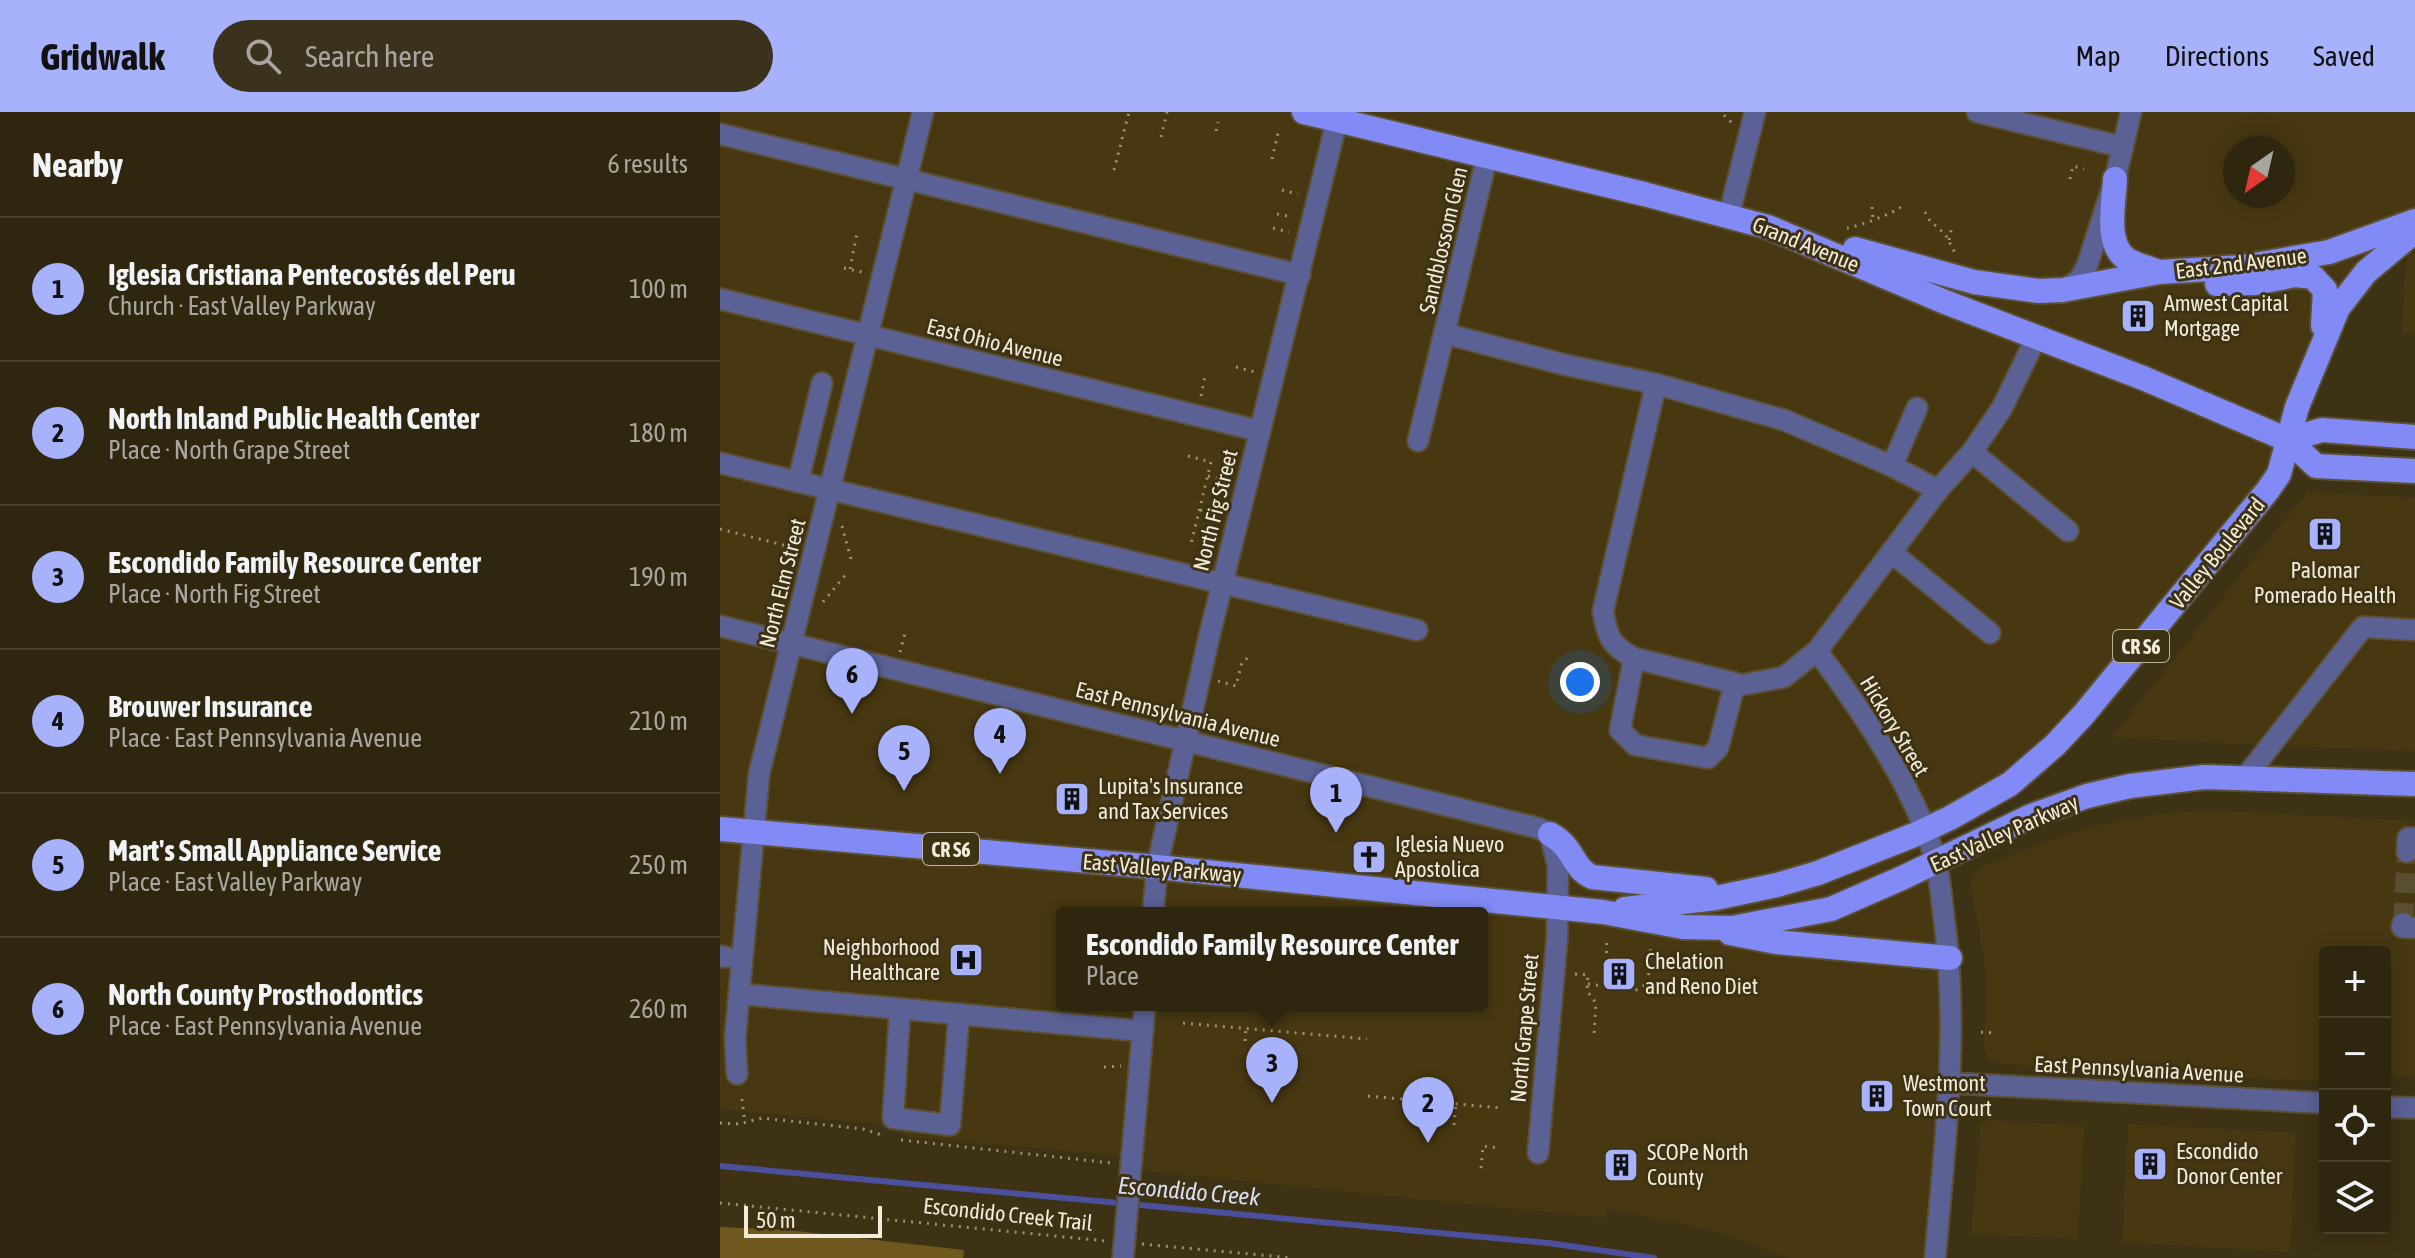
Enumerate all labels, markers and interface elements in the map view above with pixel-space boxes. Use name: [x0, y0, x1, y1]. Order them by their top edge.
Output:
search box: [213, 20, 773, 92]
icon: search: [241, 34, 285, 78]
text: Gridwalk: [40, 35, 165, 78]
text: Search here: [305, 39, 434, 73]
text: Map: [2076, 40, 2121, 72]
text: Directions: [2165, 40, 2269, 72]
text: Saved: [2313, 40, 2375, 72]
north arrow: [2223, 136, 2295, 208]
text: Nearby: [32, 145, 123, 184]
text: 6 results: [607, 149, 688, 179]
street label: Sandblossom Glen: [1414, 164, 1472, 316]
street label: Grand Avenue: [1749, 211, 1863, 277]
street label: East 2nd Avenue: [2174, 242, 2308, 284]
text: Iglesia Cristiana Pentecostés del Peru: [108, 257, 515, 291]
text: 1: [52, 274, 64, 304]
text: 100 m: [629, 274, 688, 304]
place label: Amwest Capital Mortgage: [2164, 290, 2289, 341]
text: Church · East Valley Parkway: [108, 291, 376, 321]
building icon: Amwest Capital Mortgage: [2119, 297, 2157, 335]
street label: East Ohio Avenue: [924, 313, 1066, 371]
text: North Inland Public Health Center: [108, 401, 479, 435]
text: 2: [52, 418, 64, 448]
text: 180 m: [629, 418, 688, 448]
text: Place · North Grape Street: [108, 435, 350, 465]
street label: North Fig Street: [1187, 447, 1243, 573]
street label: Valley Boulevard: [2164, 492, 2270, 614]
building icon: Palomar Pomerado Health: [2306, 515, 2344, 553]
street label: North Elm Street: [753, 516, 811, 650]
text: Escondido Family Resource Center: [108, 545, 481, 579]
place label: Palomar Pomerado Health: [2254, 557, 2396, 608]
text: 3: [52, 562, 64, 592]
text: 190 m: [629, 562, 688, 592]
text: Place · North Fig Street: [108, 579, 321, 609]
road number: CR S6: [2113, 630, 2169, 662]
pin: 6: [826, 648, 878, 714]
your location: [1560, 662, 1600, 702]
street label: Hickory Street: [1855, 671, 1935, 781]
street label: East Pennsylvania Avenue: [1073, 676, 1283, 752]
text: Brouwer Insurance: [108, 689, 313, 723]
text: 4: [52, 706, 64, 736]
text: 210 m: [629, 706, 688, 736]
pin: 4: [974, 708, 1026, 774]
text: Place · East Pennsylvania Avenue: [108, 723, 422, 753]
pin: 5: [878, 725, 930, 791]
pin: 1: [1310, 767, 1362, 833]
place label: Lupita's Insurance and Tax Services: [1098, 773, 1243, 824]
building icon: Lupita's Insurance and Tax Services: [1053, 780, 1091, 818]
street label: East Valley Parkway: [1926, 789, 2082, 877]
place label: Iglesia Nuevo Apostolica: [1395, 831, 1504, 882]
text: Mart's Small Appliance Service: [108, 833, 441, 867]
road number: CR S6: [923, 833, 979, 865]
church icon: Iglesia Nuevo Apostolica: [1350, 838, 1388, 876]
street label: East Valley Parkway: [1082, 848, 1242, 888]
text: 5: [52, 850, 64, 880]
text: 250 m: [629, 850, 688, 880]
text: Place · East Valley Parkway: [108, 867, 362, 897]
popup: [1056, 907, 1488, 1011]
text: Escondido Family Resource Center: [1086, 927, 1458, 961]
place label: Neighborhood Healthcare: [823, 934, 940, 985]
hospital icon: Neighborhood Healthcare: [947, 941, 985, 979]
map controls: [2319, 946, 2391, 1234]
button: +: [2319, 946, 2391, 1018]
place label: Chelation and Reno Diet: [1645, 948, 1758, 999]
street label: North Grape Street: [1505, 953, 1543, 1103]
building icon: Chelation and Reno Diet: [1600, 955, 1638, 993]
text: Place: [1086, 961, 1139, 991]
text: North County Prosthodontics: [108, 977, 423, 1011]
text: 6: [52, 994, 64, 1024]
text: 260 m: [629, 994, 688, 1024]
text: Place · East Pennsylvania Avenue: [108, 1011, 422, 1041]
button: −: [2319, 1018, 2391, 1090]
pin: 3: [1246, 1037, 1298, 1103]
street label: East Pennsylvania Avenue: [2033, 1051, 2245, 1087]
place label: Westmont Town Court: [1903, 1070, 1992, 1121]
pin: 2: [1402, 1077, 1454, 1143]
building icon: Westmont Town Court: [1858, 1077, 1896, 1115]
button: locate: [2319, 1090, 2391, 1162]
place label: Escondido Donor Center: [2176, 1138, 2283, 1189]
place label: SCOPe North County: [1647, 1139, 1749, 1190]
building icon: Escondido Donor Center: [2131, 1145, 2169, 1183]
building icon: SCOPe North County: [1602, 1146, 1640, 1184]
button: layers: [2319, 1162, 2391, 1234]
water label: Escondido Creek: [1117, 1171, 1262, 1211]
street label: Escondido Creek Trail: [922, 1192, 1094, 1236]
scale bar: [744, 1202, 882, 1238]
text: 50 m: [756, 1207, 796, 1233]

